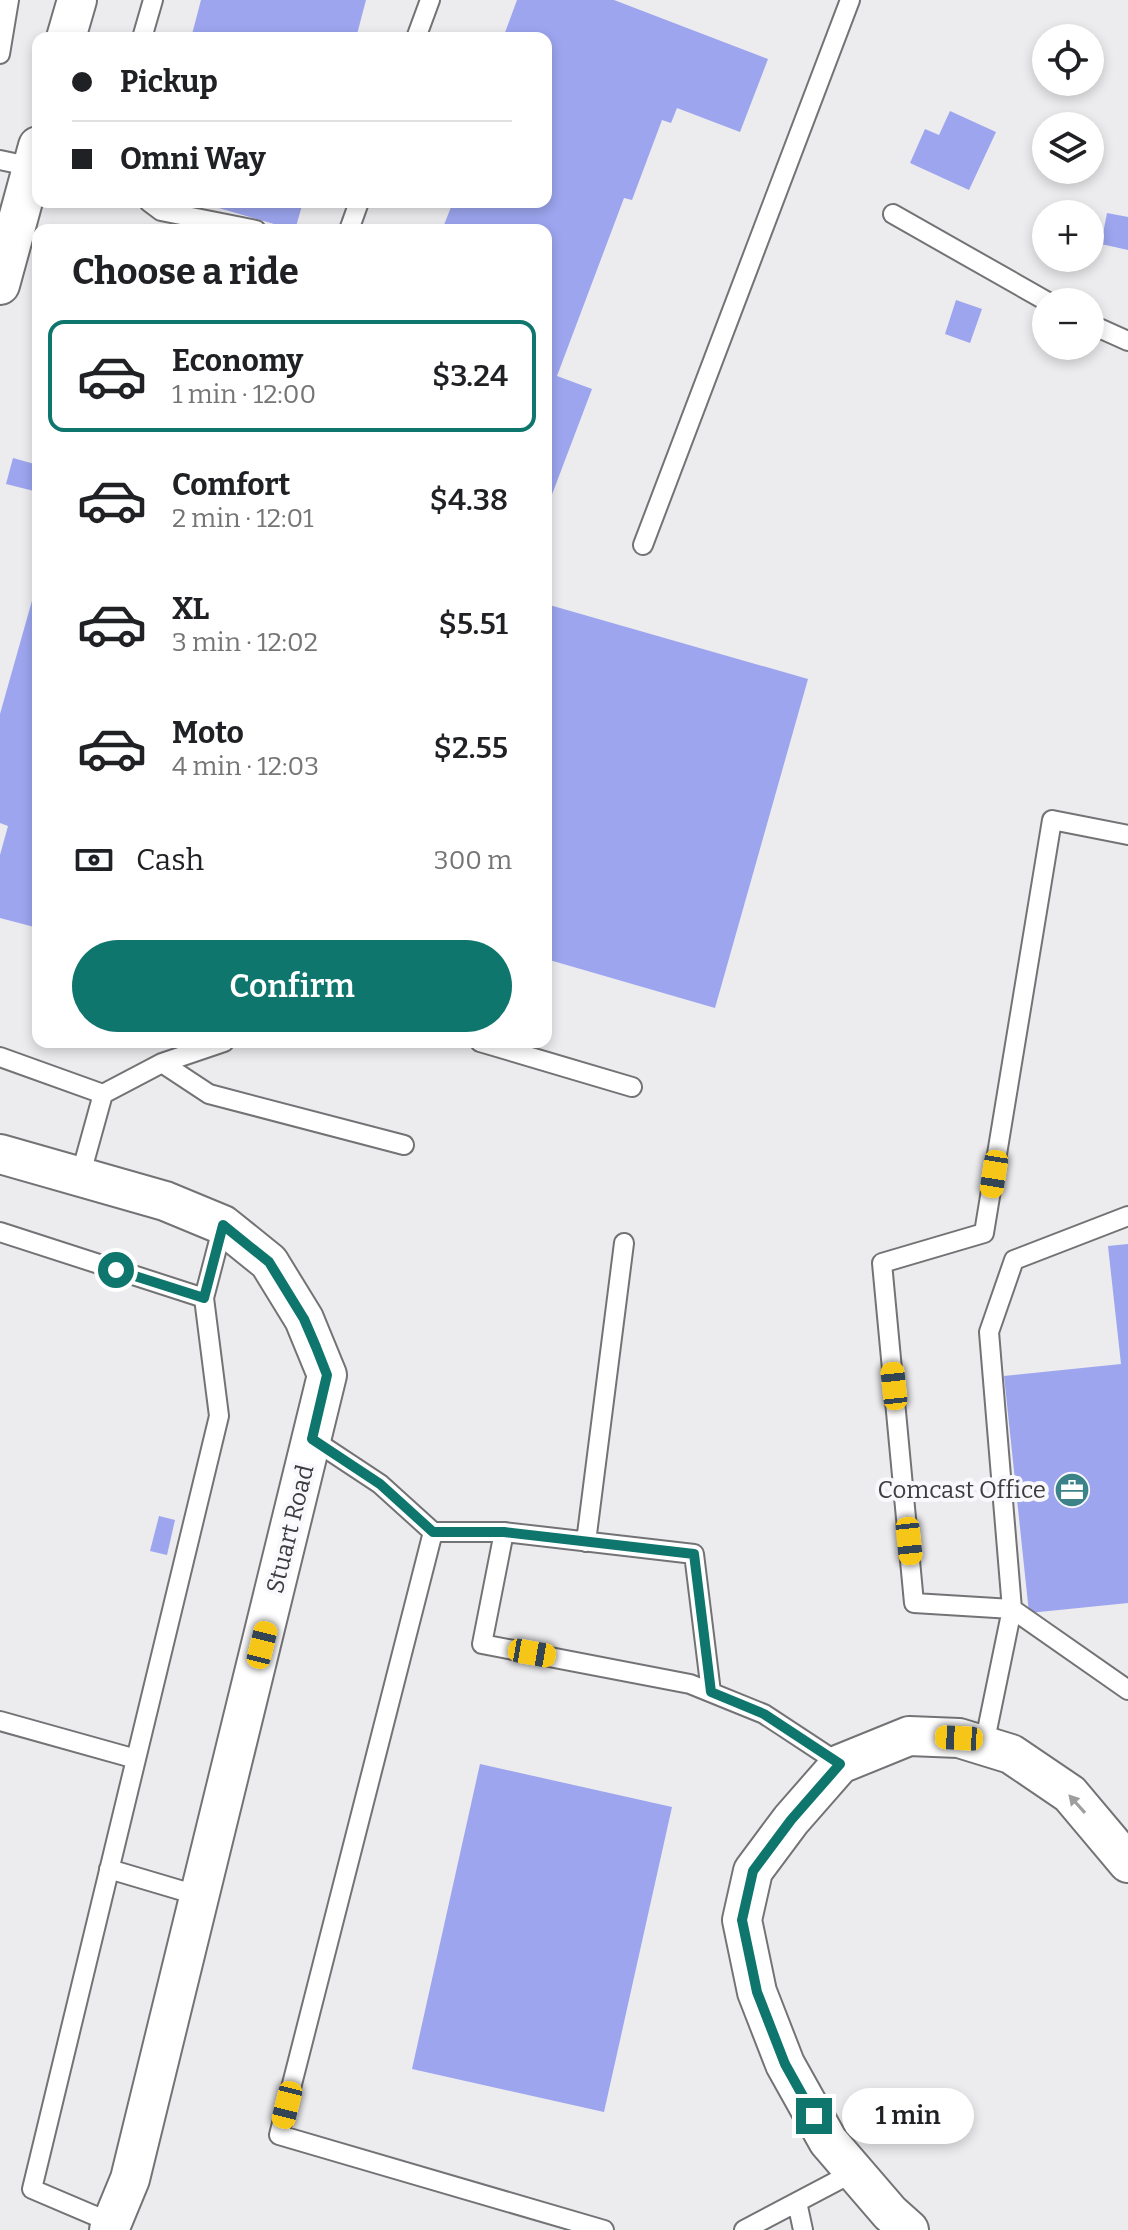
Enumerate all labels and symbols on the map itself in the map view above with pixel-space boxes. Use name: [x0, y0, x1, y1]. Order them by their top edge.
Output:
car: [978, 1148, 1010, 1200]
route start: [98, 1252, 134, 1288]
car: [880, 1361, 908, 1411]
street label: Stuart Road: [261, 1462, 319, 1596]
office icon: Comcast Office: [1053, 1471, 1091, 1509]
place label: Comcast Office: [878, 1476, 1046, 1504]
car: [895, 1516, 923, 1566]
car: [245, 1619, 279, 1671]
car: [506, 1637, 558, 1669]
car: [934, 1725, 984, 1751]
one-way arrow: [1069, 1794, 1086, 1814]
car: [270, 2079, 304, 2131]
callout: 1 min: [842, 2088, 974, 2144]
route end: [796, 2098, 832, 2134]

